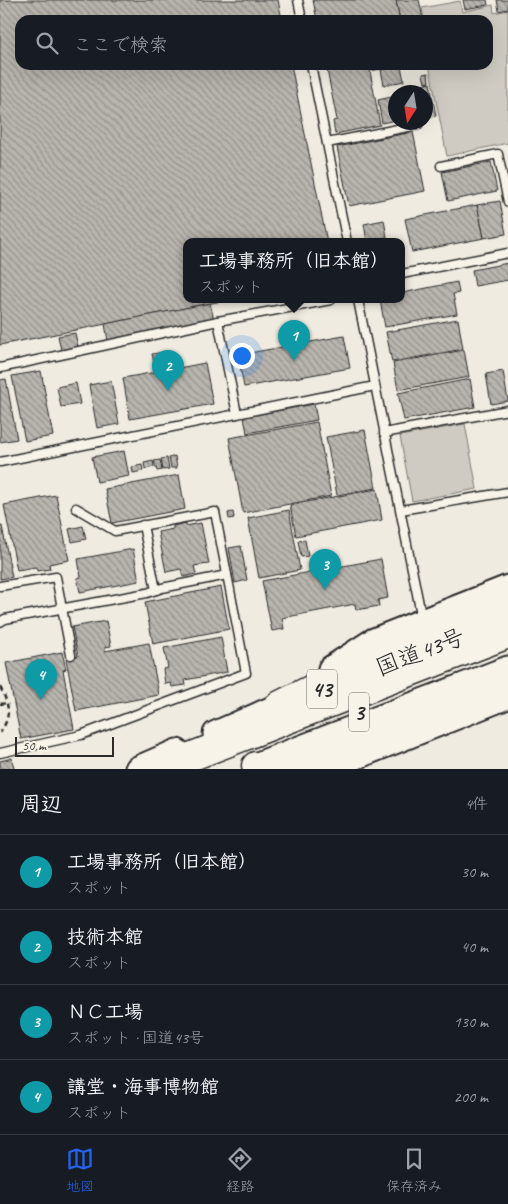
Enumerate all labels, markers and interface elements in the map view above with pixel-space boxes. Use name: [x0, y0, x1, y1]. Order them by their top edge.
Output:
search box: [15, 15, 493, 70]
icon: search: [33, 29, 61, 57]
text: ここで検索: [73, 33, 168, 57]
north arrow: [388, 85, 433, 130]
popup: [183, 238, 405, 303]
text: 工場事務所（旧本館）: [199, 249, 389, 273]
text: スポット: [199, 277, 263, 297]
pin: 1: [278, 320, 310, 361]
your location: [229, 343, 255, 369]
pin: 2: [152, 350, 184, 391]
pin: 3: [309, 549, 341, 590]
street label: 国道43号: [371, 621, 469, 683]
pin: 4: [25, 659, 57, 700]
road number: 43: [307, 670, 337, 709]
road number: 3: [349, 692, 369, 732]
scale bar: [15, 734, 114, 757]
text: 50 m: [22, 737, 46, 754]
text: 周辺: [20, 791, 62, 817]
text: 4件: [465, 794, 488, 814]
text: 工場事務所（旧本館）: [67, 850, 257, 874]
text: 1: [32, 862, 40, 882]
text: 30 m: [461, 862, 488, 882]
text: スポット: [67, 878, 131, 898]
text: 技術本館: [67, 925, 143, 949]
text: 2: [32, 937, 40, 957]
text: 40 m: [461, 937, 488, 957]
text: スポット: [67, 953, 131, 973]
text: ＮＣ工場: [67, 1000, 143, 1024]
text: 3: [32, 1012, 40, 1032]
text: 130 m: [454, 1012, 488, 1032]
text: スポット · 国道43号: [67, 1028, 204, 1048]
text: 講堂・海事博物館: [67, 1075, 219, 1099]
text: 4: [32, 1087, 40, 1107]
text: 200 m: [454, 1087, 488, 1107]
text: スポット: [67, 1103, 131, 1123]
tab: 地図: [66, 1145, 94, 1195]
tab: 経路: [226, 1145, 254, 1195]
tab: 保存済み: [386, 1145, 442, 1195]

